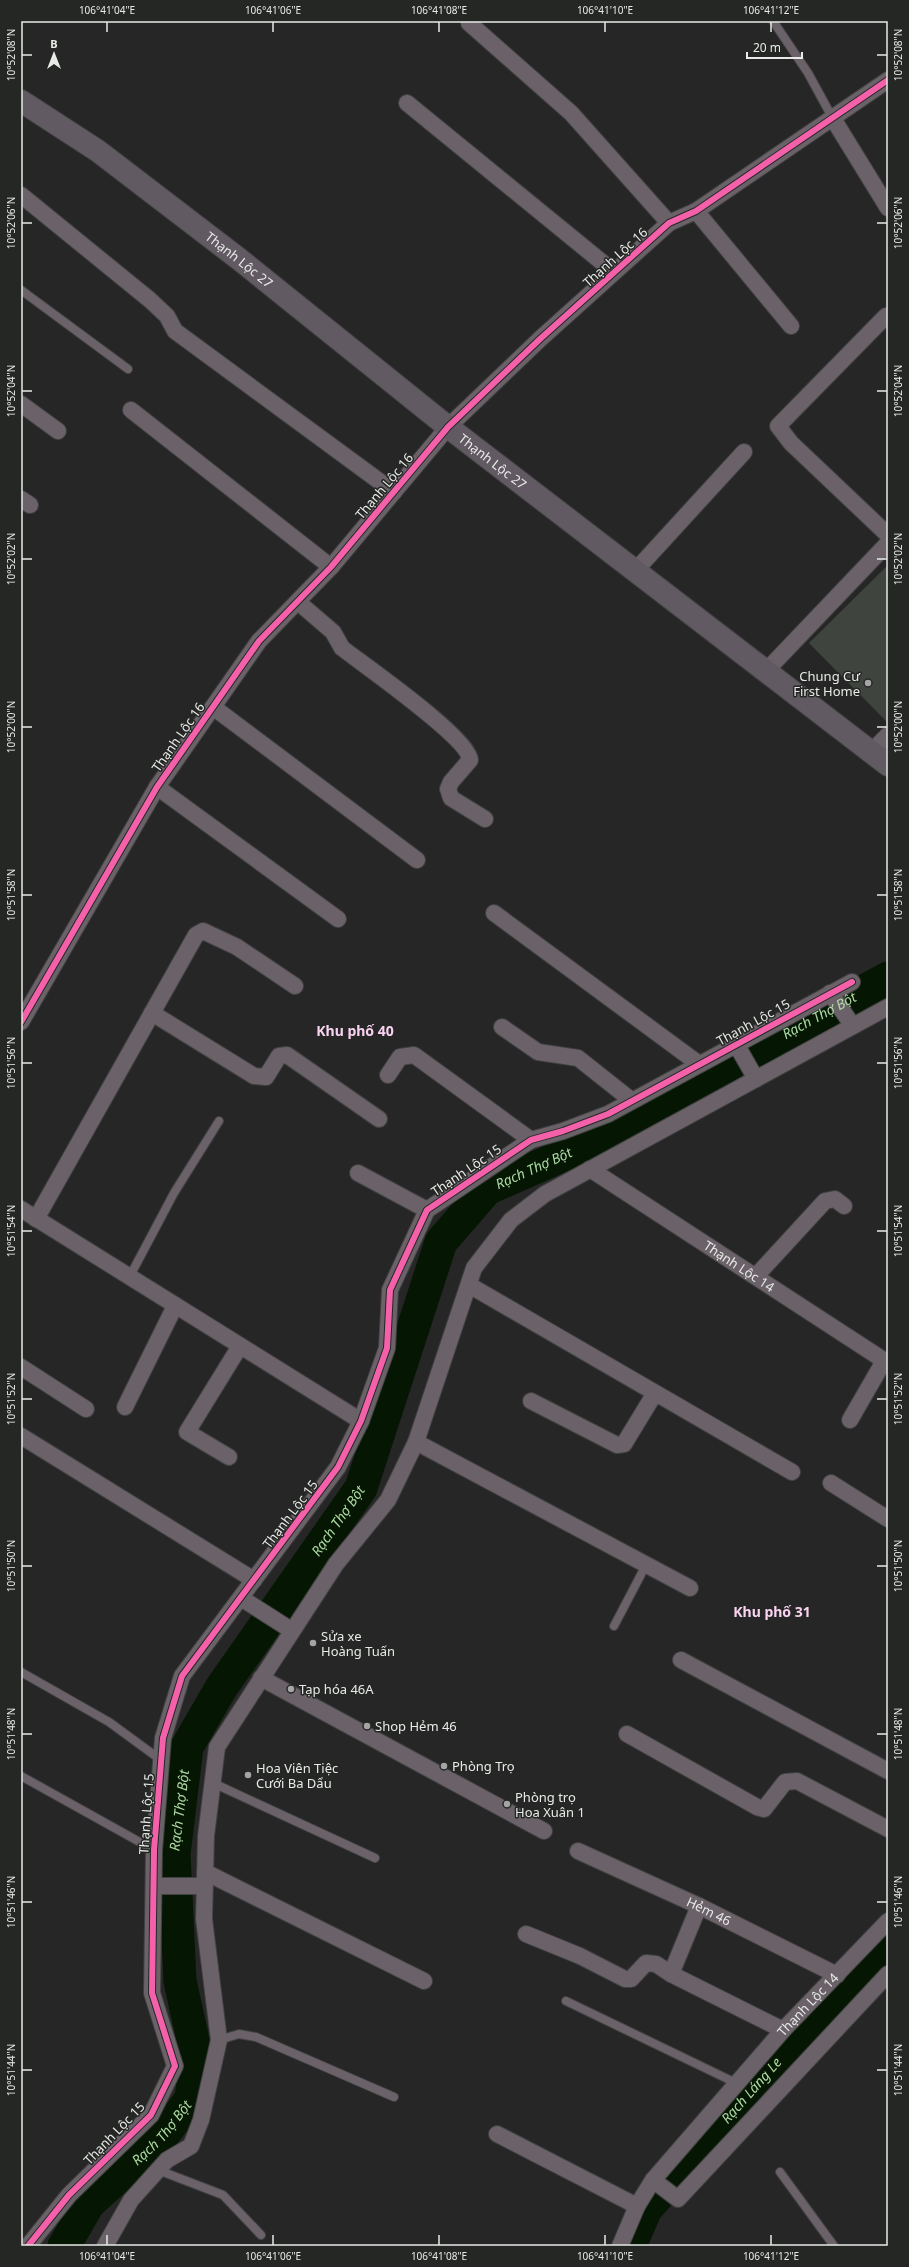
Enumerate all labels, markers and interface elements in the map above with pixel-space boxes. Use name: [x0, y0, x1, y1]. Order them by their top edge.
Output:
text: 106°41'04"E: [79, 3, 135, 17]
text: 106°41'06"E: [245, 3, 301, 17]
text: 106°41'08"E: [411, 3, 467, 17]
text: 106°41'10"E: [577, 3, 633, 17]
text: 106°41'12"E: [743, 3, 799, 17]
text: 10°52'08"N: [4, 29, 18, 81]
text: 10°52'08"N: [891, 29, 905, 81]
north arrow: [34, 34, 74, 74]
scale bar: [747, 34, 802, 60]
text: B: [50, 36, 58, 51]
text: 20 m: [753, 39, 781, 56]
text: 10°52'06"N: [4, 197, 18, 249]
text: 10°52'06"N: [891, 197, 905, 249]
street label: Thạnh Lộc 16: [579, 223, 651, 291]
street label: Thạnh Lộc 27: [202, 228, 277, 292]
text: 10°52'04"N: [4, 365, 18, 417]
text: 10°52'04"N: [891, 365, 905, 417]
street label: Thạnh Lộc 27: [455, 429, 530, 493]
street label: Thạnh Lộc 16: [351, 449, 417, 523]
text: 10°52'02"N: [4, 533, 18, 585]
text: 10°52'02"N: [891, 533, 905, 585]
place label: Chung Cư First Home: [793, 667, 861, 700]
marker: Chung Cư First Home: [863, 678, 873, 688]
street label: Thạnh Lộc 16: [147, 699, 209, 775]
text: 10°52'00"N: [4, 701, 18, 753]
text: 10°52'00"N: [891, 701, 905, 753]
text: 10°51'58"N: [4, 869, 18, 921]
text: 10°51'58"N: [891, 869, 905, 921]
water label: Rạch Thợ Bột: [779, 987, 861, 1043]
street label: Thạnh Lộc 15: [713, 994, 793, 1050]
district label: Khu phố 40: [316, 1021, 394, 1040]
text: 10°51'56"N: [4, 1037, 18, 1089]
text: 10°51'56"N: [891, 1037, 905, 1089]
street label: Thạnh Lộc 15: [427, 1140, 505, 1200]
water label: Rạch Thợ Bột: [492, 1142, 576, 1193]
text: 10°51'54"N: [4, 1205, 18, 1257]
text: 10°51'54"N: [891, 1205, 905, 1257]
street label: Thạnh Lộc 14: [700, 1236, 779, 1296]
text: 10°51'52"N: [4, 1373, 18, 1425]
text: 10°51'52"N: [891, 1373, 905, 1425]
street label: Thạnh Lộc 15: [258, 1476, 322, 1552]
water label: Rạch Thợ Bột: [306, 1481, 370, 1559]
text: 10°51'50"N: [4, 1540, 18, 1592]
text: 10°51'50"N: [891, 1540, 905, 1592]
district label: Khu phố 31: [733, 1602, 811, 1621]
place label: Sửa xe Hoàng Tuấn: [321, 1627, 395, 1660]
marker: Sửa xe Hoàng Tuấn: [308, 1638, 318, 1648]
place label: Tạp hóa 46A: [299, 1680, 374, 1698]
marker: Tạp hóa 46A: [286, 1684, 296, 1694]
text: 10°51'48"N: [4, 1708, 18, 1760]
text: 10°51'48"N: [891, 1708, 905, 1760]
place label: Shop Hẻm 46: [375, 1717, 457, 1735]
marker: Shop Hẻm 46: [362, 1721, 372, 1731]
place label: Phòng Trọ: [452, 1757, 515, 1775]
place label: Hoa Viên Tiệc Cưới Ba Dẩu: [256, 1759, 338, 1792]
marker: Phòng Trọ: [439, 1761, 449, 1771]
water label: Rạch Thợ Bột: [164, 1767, 193, 1852]
marker: Hoa Viên Tiệc Cưới Ba Dẩu: [243, 1770, 253, 1780]
street label: Thạnh Lộc 15: [134, 1773, 158, 1855]
place label: Phòng trọ Hoa Xuân 1: [515, 1788, 585, 1821]
marker: Phòng trọ Hoa Xuân 1: [502, 1799, 512, 1809]
text: 10°51'46"N: [4, 1876, 18, 1928]
text: 10°51'46"N: [891, 1876, 905, 1928]
street label: Hẻm 46: [684, 1893, 734, 1930]
street label: Thạnh Lộc 14: [773, 1969, 843, 2040]
text: 10°51'44"N: [4, 2044, 18, 2096]
text: 10°51'44"N: [891, 2044, 905, 2096]
water label: Rạch Láng Le: [717, 2053, 785, 2127]
water label: Rạch Thợ Bột: [127, 2095, 196, 2169]
street label: Thạnh Lộc 15: [79, 2098, 149, 2168]
text: 106°41'04"E: [79, 2249, 135, 2263]
text: 106°41'06"E: [245, 2249, 301, 2263]
text: 106°41'08"E: [411, 2249, 467, 2263]
text: 106°41'10"E: [577, 2249, 633, 2263]
text: 106°41'12"E: [743, 2249, 799, 2263]

